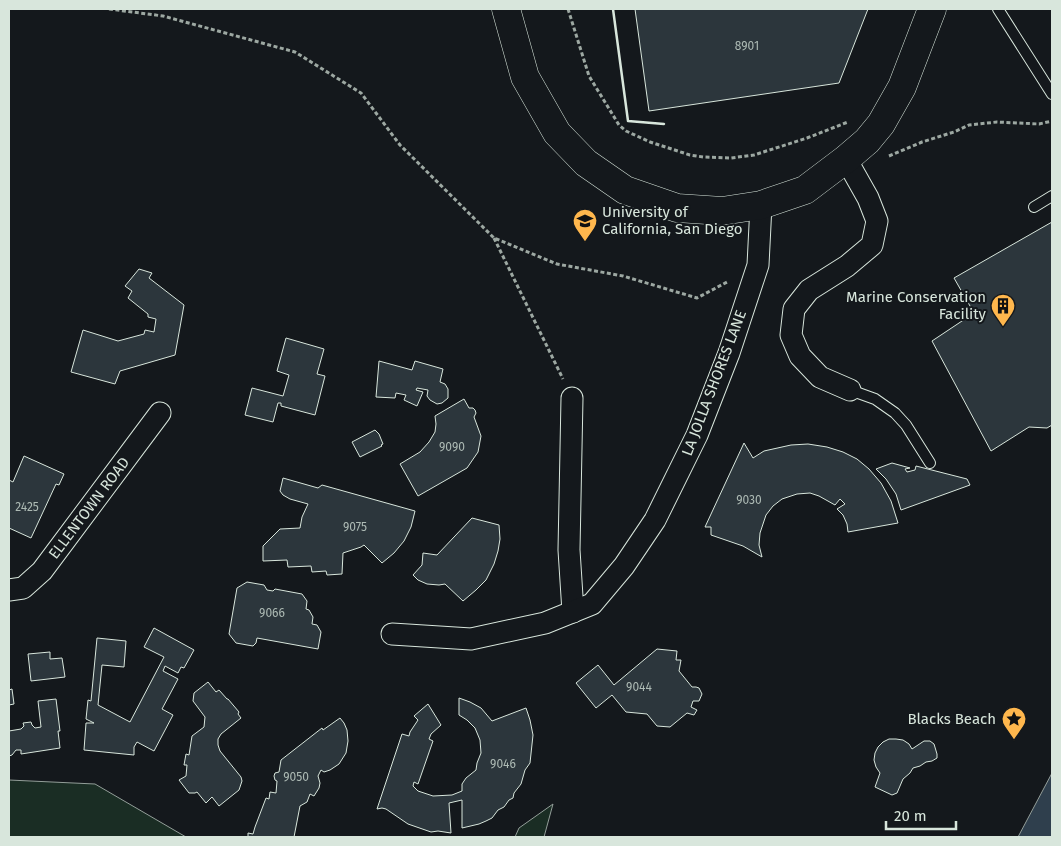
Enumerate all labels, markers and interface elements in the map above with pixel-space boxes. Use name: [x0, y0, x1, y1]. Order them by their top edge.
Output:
house number: 8901: [735, 39, 759, 53]
place label: University of California, San Diego: [602, 203, 743, 238]
school or university icon: University of California, San Diego: [572, 208, 598, 242]
place label: Marine Conservation Facility: [846, 288, 987, 323]
building icon: Marine Conservation Facility: [990, 293, 1016, 327]
street label: LA JOLLA SHORES LANE: [678, 308, 750, 458]
house number: 9090: [439, 440, 465, 454]
street label: ELLENTOWN ROAD: [45, 454, 133, 562]
house number: 9030: [736, 493, 762, 507]
house number: 2425: [15, 500, 39, 514]
house number: 9075: [343, 520, 367, 534]
house number: 9066: [259, 606, 285, 620]
house number: 9044: [626, 680, 652, 694]
place icon: Blacks Beach: [1001, 706, 1027, 740]
place label: Blacks Beach: [907, 710, 996, 728]
house number: 9046: [490, 757, 516, 771]
house number: 9050: [283, 770, 309, 784]
scale bar: [886, 798, 956, 830]
text: 20 m: [894, 807, 927, 825]

